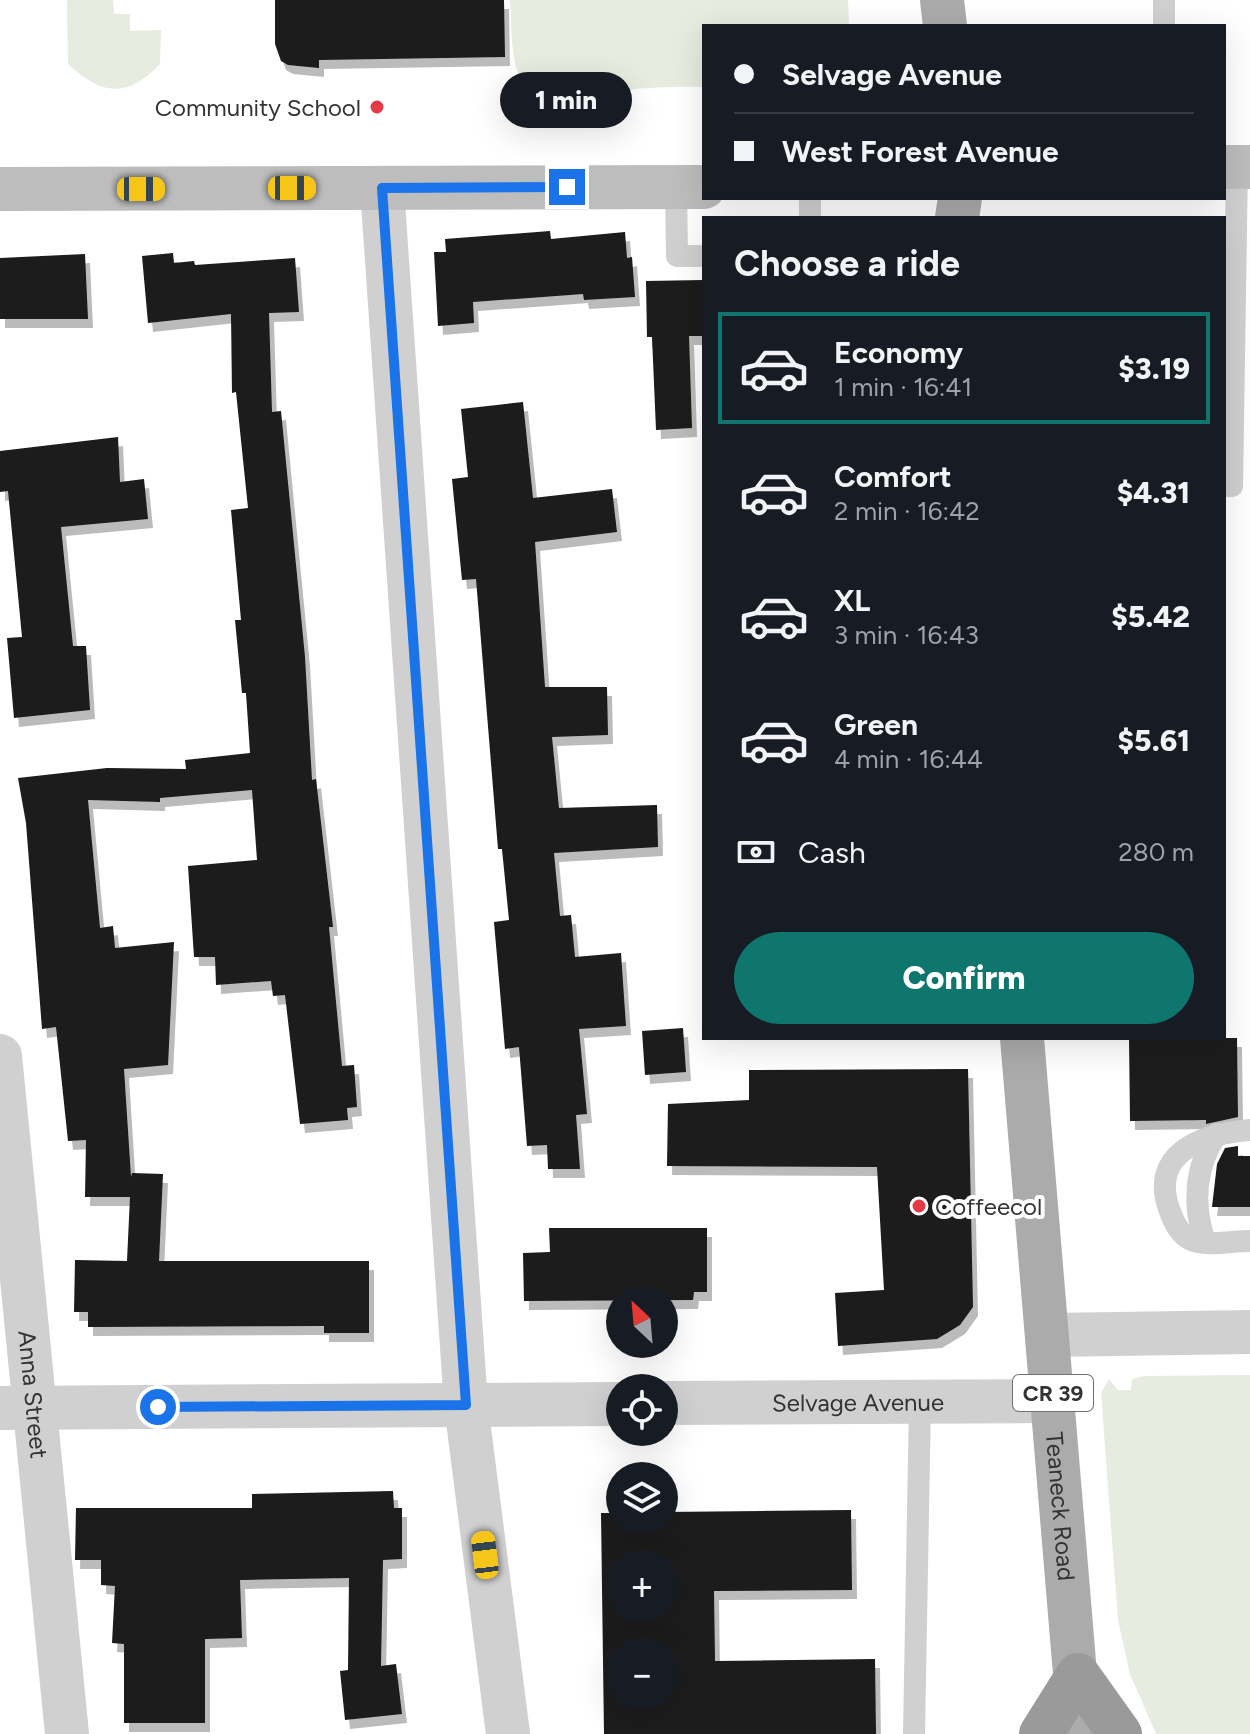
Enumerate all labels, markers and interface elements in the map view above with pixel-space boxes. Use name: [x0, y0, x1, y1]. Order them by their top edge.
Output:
text: Selvage Avenue: [782, 56, 1002, 93]
callout: 1 min: [501, 71, 633, 127]
text: 1 min: [535, 84, 597, 116]
place label: Community School: [155, 93, 361, 122]
marker: Community School: [368, 98, 386, 116]
text: West Forest Avenue: [782, 133, 1059, 170]
route end: [549, 169, 585, 205]
car: [268, 176, 316, 200]
car: [117, 177, 165, 201]
text: Choose a ride: [734, 242, 960, 285]
icon: car: [738, 332, 810, 404]
text: Economy: [834, 334, 963, 371]
text: $3.19: [1118, 350, 1190, 387]
text: 1 min · 16:41: [834, 371, 972, 403]
icon: car: [738, 456, 810, 528]
text: Comfort: [834, 458, 952, 495]
text: $4.31: [1117, 474, 1190, 511]
text: 2 min · 16:42: [834, 495, 980, 527]
icon: car: [738, 580, 810, 652]
text: XL: [834, 582, 870, 619]
text: $5.42: [1111, 598, 1190, 635]
text: 3 min · 16:43: [834, 619, 979, 651]
icon: car: [738, 704, 810, 776]
text: Green: [834, 706, 918, 743]
text: $5.61: [1118, 722, 1190, 759]
text: 4 min · 16:44: [834, 743, 983, 775]
icon: cash: [734, 830, 778, 874]
text: Cash: [798, 834, 866, 871]
text: 280 m: [1118, 836, 1194, 868]
button: Confirm: [734, 932, 1194, 1024]
place label: Coffeecol: [935, 1192, 1042, 1221]
marker: Coffeecol: [910, 1197, 928, 1215]
north arrow: [606, 1286, 678, 1358]
map controls: [606, 1286, 678, 1710]
street label: Anna Street: [13, 1329, 54, 1460]
button: locate: [606, 1374, 678, 1446]
road number: CR 39: [1013, 1375, 1093, 1411]
street label: Selvage Avenue: [772, 1387, 944, 1417]
route start: [140, 1389, 176, 1425]
street label: Teaneck Road: [1040, 1431, 1082, 1582]
button: layers: [606, 1462, 678, 1534]
car: [470, 1530, 500, 1580]
button: +: [606, 1550, 678, 1622]
button: −: [606, 1638, 678, 1710]

